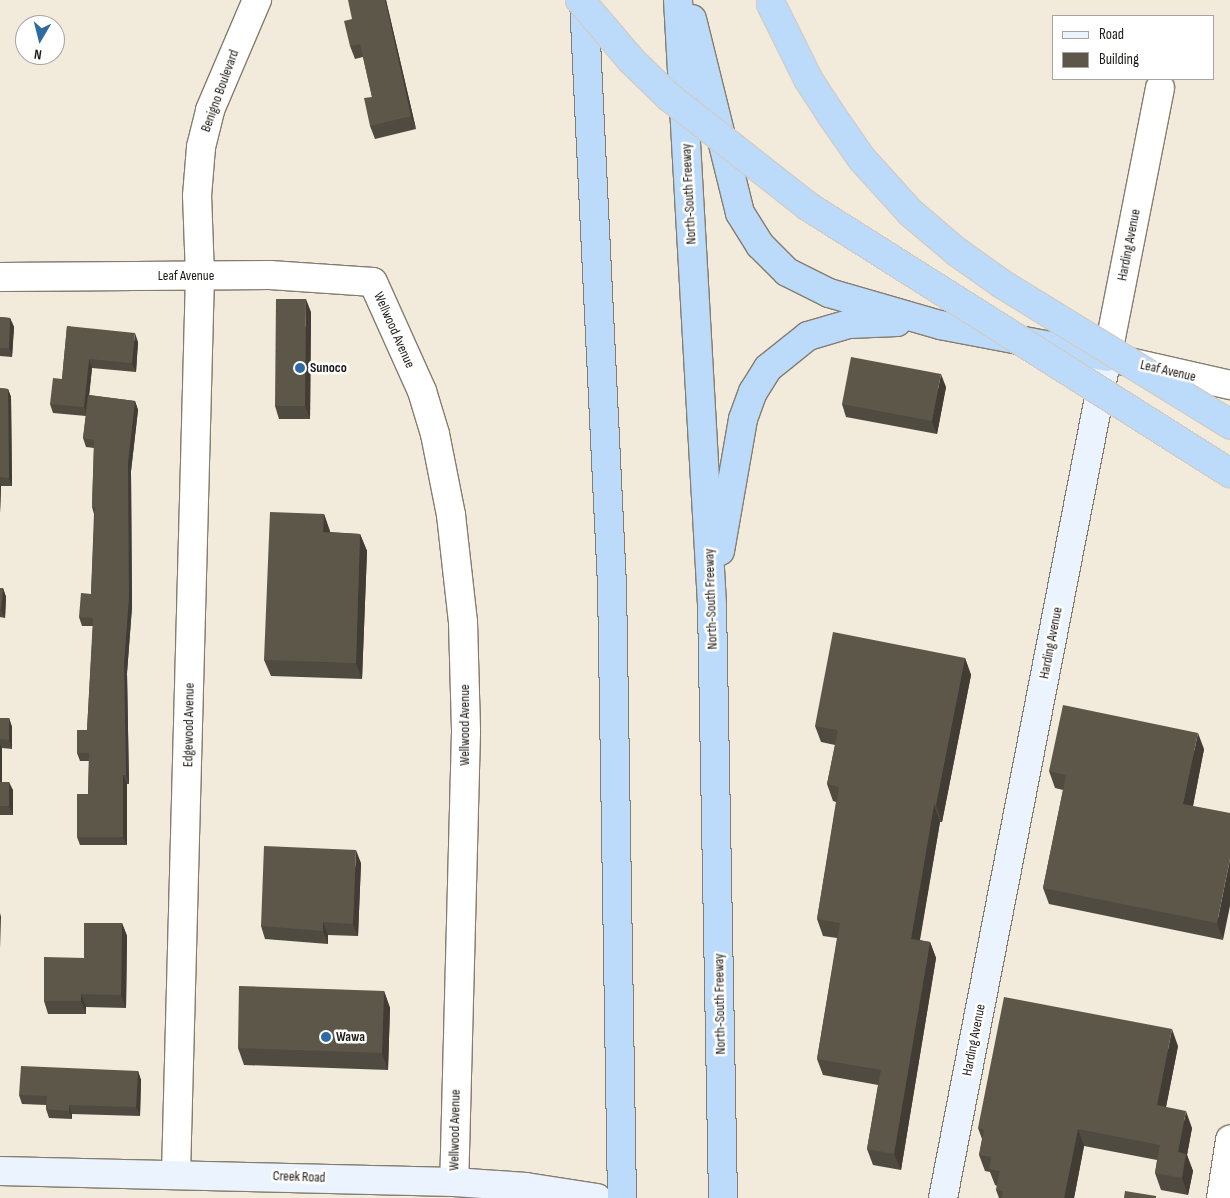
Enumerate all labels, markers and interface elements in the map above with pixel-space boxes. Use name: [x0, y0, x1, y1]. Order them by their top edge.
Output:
north arrow: [15, 15, 65, 65]
legend: [1052, 15, 1215, 80]
text: Road: [1099, 25, 1124, 44]
text: N: [33, 45, 43, 63]
street label: Benigno Boulevard: [197, 48, 243, 134]
text: Building: [1099, 50, 1139, 69]
street label: North-South Freeway: [678, 143, 700, 245]
street label: Harding Avenue: [1114, 208, 1144, 282]
street label: Leaf Avenue: [158, 268, 214, 284]
street label: Wellwood Avenue: [370, 289, 418, 371]
street label: Leaf Avenue: [1139, 356, 1197, 386]
place label: Sunoco: [310, 360, 347, 376]
marker: Sunoco: [294, 362, 306, 374]
street label: North-South Freeway: [701, 548, 721, 650]
street label: Harding Avenue: [1036, 606, 1066, 680]
street label: Edgewood Avenue: [180, 683, 198, 767]
street label: Wellwood Avenue: [457, 684, 473, 766]
street label: North-South Freeway: [711, 953, 729, 1055]
street label: Harding Avenue: [959, 1003, 989, 1077]
place label: Wawa: [336, 1029, 365, 1045]
marker: Wawa: [320, 1031, 332, 1043]
street label: Wellwood Avenue: [446, 1089, 464, 1171]
street label: Creek Road: [272, 1168, 326, 1186]

